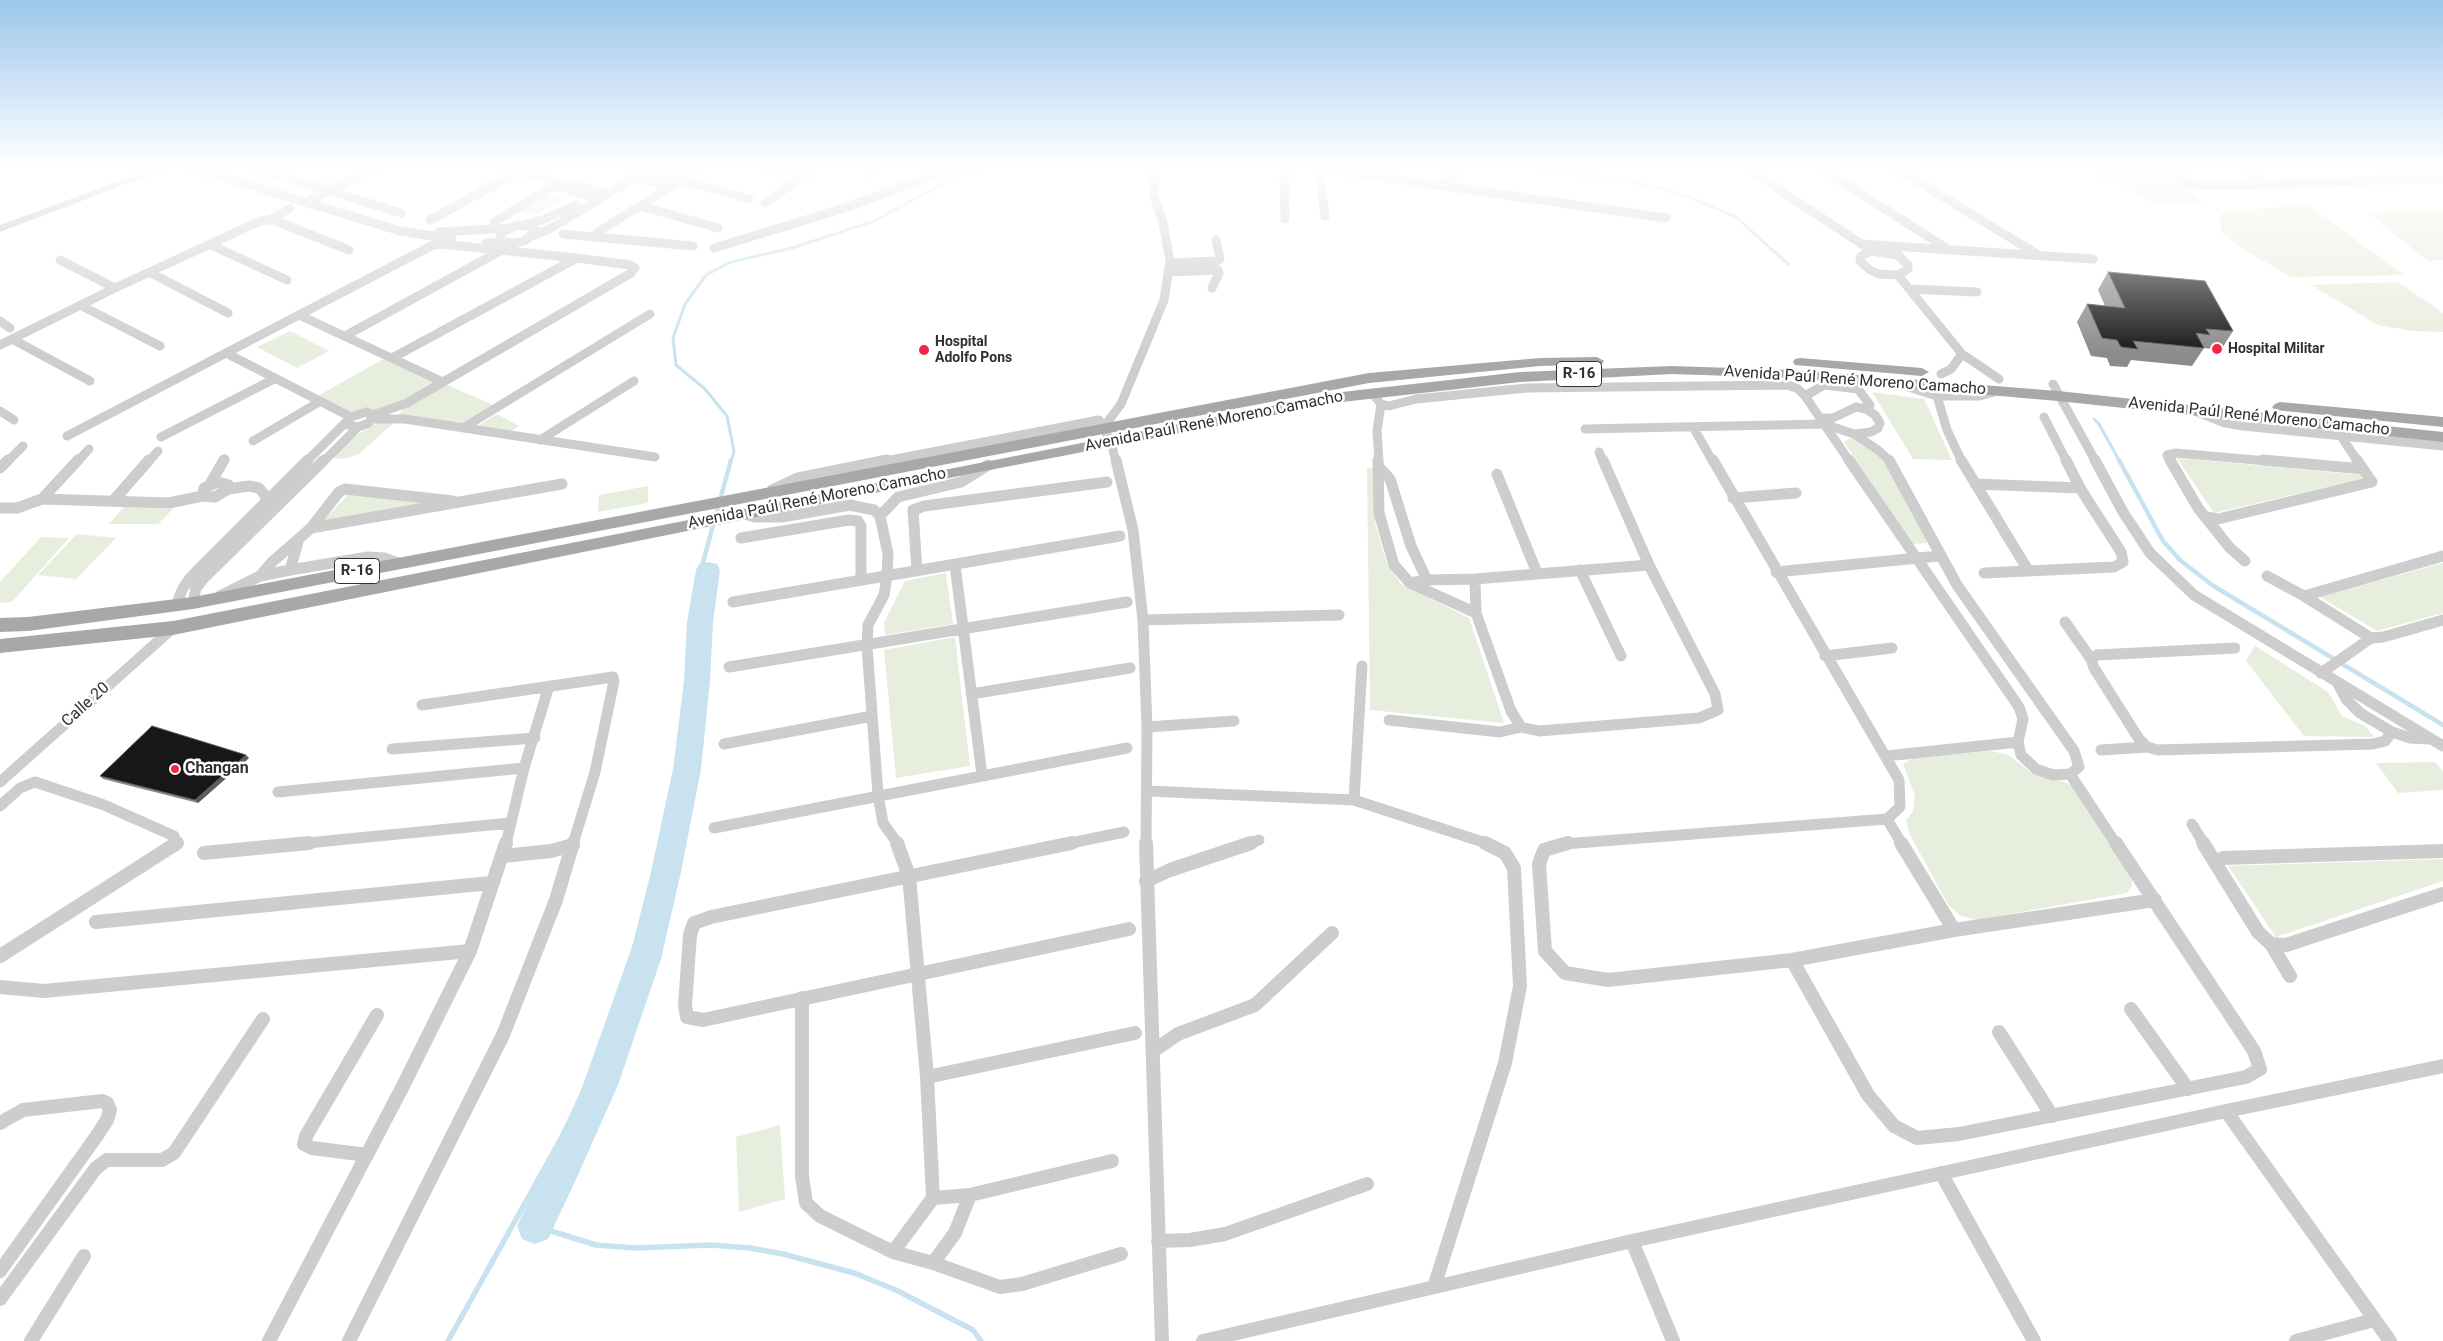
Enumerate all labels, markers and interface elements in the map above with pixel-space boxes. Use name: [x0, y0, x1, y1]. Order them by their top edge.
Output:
place label: Hospital Adolfo Pons: [935, 334, 1012, 367]
place label: Hospital Militar: [2228, 341, 2325, 357]
marker: Hospital Militar: [2210, 342, 2224, 356]
marker: Hospital Adolfo Pons: [917, 343, 931, 357]
road number: R-16: [1556, 362, 1602, 386]
street label: Avenida Paúl René Moreno Camacho: [1723, 362, 1987, 400]
street label: Avenida Paúl René Moreno Camacho: [1083, 388, 1345, 456]
street label: Avenida Paúl René Moreno Camacho: [2127, 394, 2391, 440]
street label: Avenida Paúl René Moreno Camacho: [686, 465, 948, 533]
road number: R-16: [334, 558, 380, 584]
street label: Calle 20: [58, 679, 114, 731]
place label: Changan: [185, 759, 249, 779]
marker: Changan: [169, 763, 181, 775]

